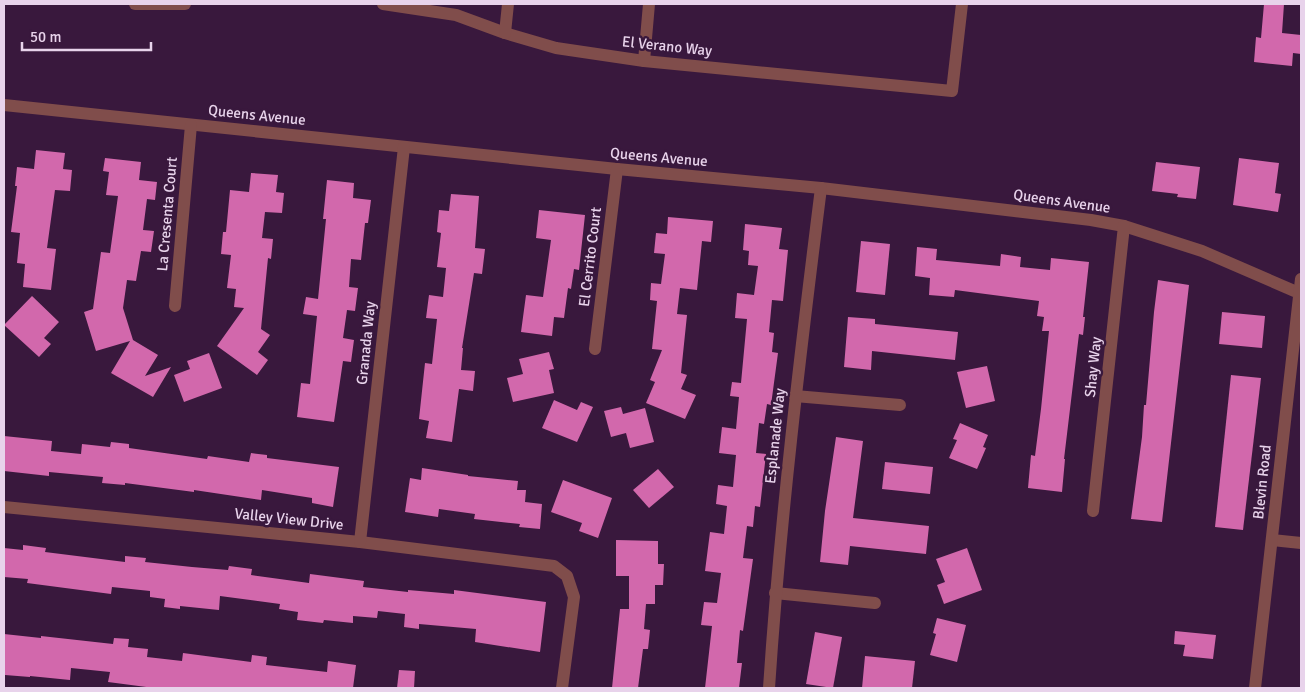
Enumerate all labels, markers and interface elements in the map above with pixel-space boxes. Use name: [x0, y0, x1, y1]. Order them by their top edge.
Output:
scale bar: [22, 20, 151, 52]
text: 50 m: [30, 28, 61, 46]
street label: El Verano Way: [621, 32, 713, 60]
street label: Queens Avenue: [207, 101, 307, 129]
street label: Queens Avenue: [609, 144, 709, 170]
street label: La Cresenta Court: [153, 156, 181, 272]
street label: Queens Avenue: [1012, 185, 1112, 217]
street label: El Cerrito Court: [575, 206, 605, 308]
street label: Granada Way: [353, 300, 379, 386]
street label: Shay Way: [1081, 336, 1105, 398]
street label: Esplanade Way: [761, 387, 789, 485]
street label: Blevin Road: [1249, 444, 1275, 520]
street label: Valley View Drive: [234, 504, 344, 534]

